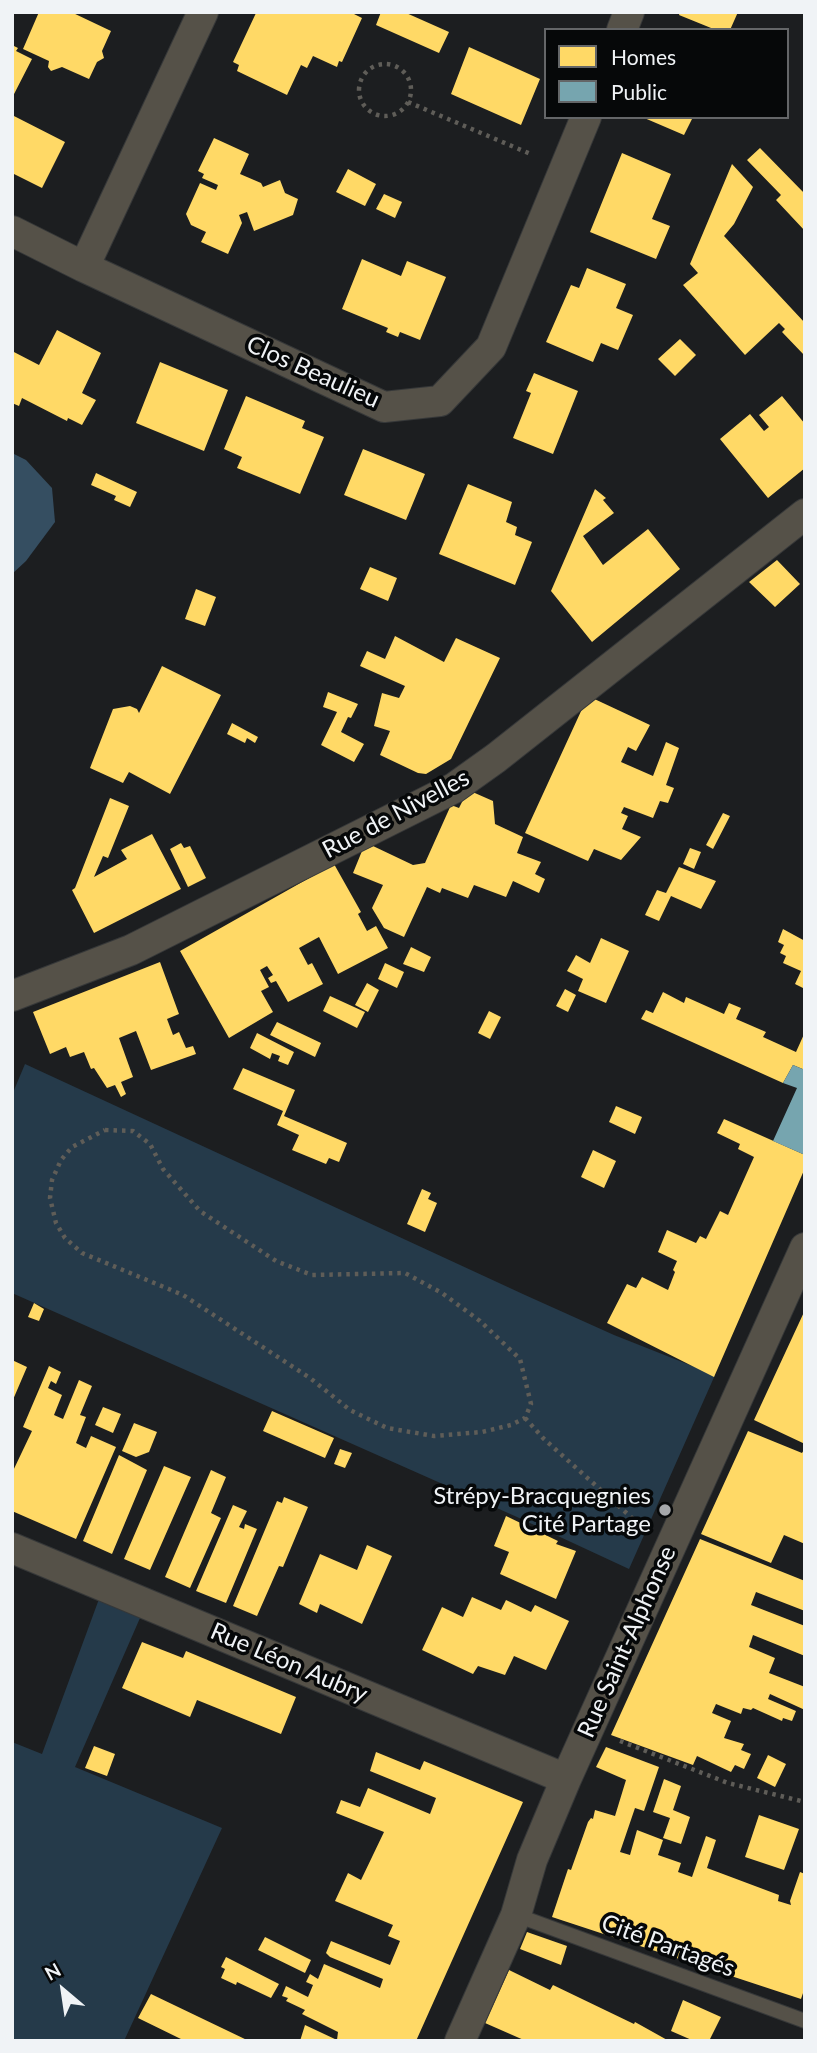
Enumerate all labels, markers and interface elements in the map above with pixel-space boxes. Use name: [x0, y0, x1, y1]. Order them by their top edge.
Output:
legend: [544, 28, 789, 119]
text: Homes: [611, 44, 676, 69]
text: Public: [611, 79, 667, 104]
street label: Clos Beaulieu: [242, 330, 384, 414]
street label: Rue de Nivelles: [318, 763, 474, 865]
place label: Strépy-Bracquegnies Cité Partage: [433, 1482, 651, 1538]
marker: Strépy-Bracquegnies Cité Partage: [657, 1502, 673, 1518]
street label: Rue Saint-Alphonse: [572, 1542, 682, 1742]
street label: Rue Léon Aubry: [206, 1617, 372, 1709]
street label: Cité Partagés: [597, 1909, 739, 1983]
north arrow: [28, 1955, 98, 2025]
text: N: [41, 1958, 65, 1985]

